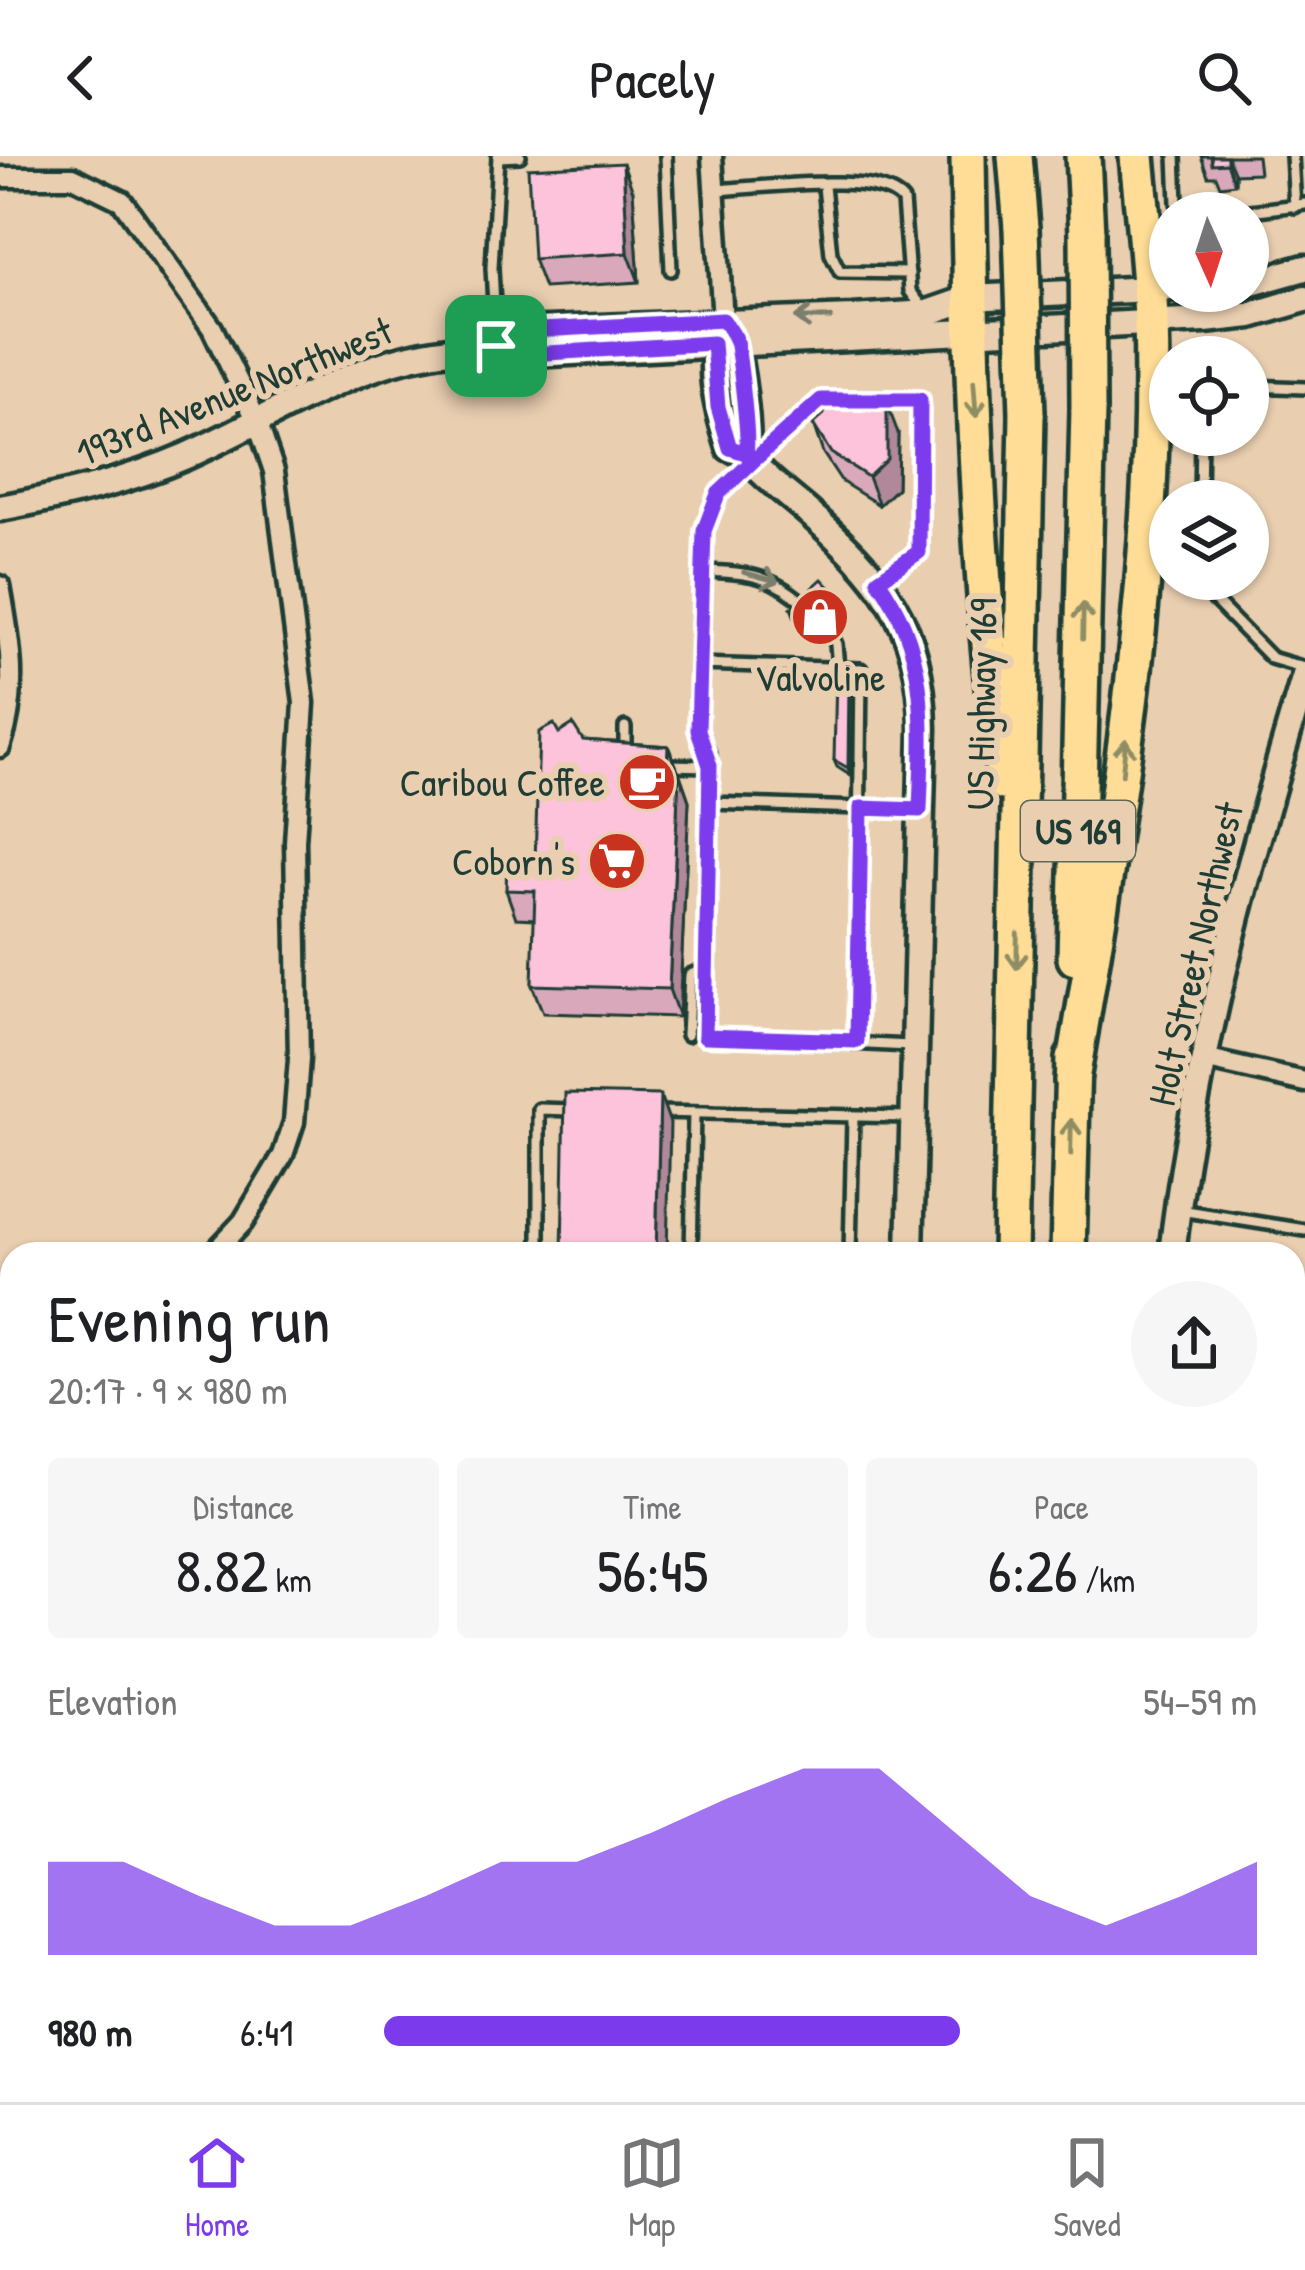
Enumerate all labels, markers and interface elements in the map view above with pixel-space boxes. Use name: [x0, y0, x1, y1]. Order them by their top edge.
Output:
text: Pacely: [589, 42, 716, 115]
icon: back: [48, 45, 114, 111]
icon: search: [1191, 45, 1257, 111]
north arrow: [1149, 192, 1269, 312]
map controls: [1149, 192, 1269, 600]
pin: [445, 295, 547, 397]
street label: 193rd Avenue Northwest: [68, 303, 400, 478]
one-way arrow: [794, 307, 833, 330]
icon: arrive: [463, 313, 529, 379]
button: locate: [1149, 336, 1269, 456]
one-way arrow: [963, 379, 986, 418]
button: layers: [1149, 480, 1269, 600]
one-way arrow: [741, 568, 779, 590]
shop icon: Valvoline: [789, 586, 851, 648]
street label: US Highway 169: [952, 598, 1009, 810]
one-way arrow: [1071, 602, 1094, 641]
place label: Valvoline: [754, 650, 886, 703]
one-way arrow: [1113, 738, 1135, 777]
cafe icon: Caribou Coffee: [616, 751, 678, 813]
place label: Caribou Coffee: [400, 755, 605, 808]
street label: Holt Street Northwest: [1134, 796, 1255, 1111]
road number: US 169: [1021, 801, 1135, 861]
supermarket icon: Coborn's: [586, 830, 648, 892]
place label: Coborn's: [452, 834, 575, 887]
one-way arrow: [1005, 931, 1028, 970]
one-way arrow: [1059, 1118, 1082, 1157]
text: Evening run: [48, 1273, 330, 1363]
button: share: [1131, 1281, 1257, 1407]
text: 20:17 · 9 × 980 m: [48, 1363, 288, 1416]
text: Distance: [193, 1485, 294, 1529]
text: Time: [623, 1485, 682, 1529]
text: Pace: [1034, 1485, 1089, 1529]
text: 8.82: [175, 1529, 268, 1611]
text: 56:45: [597, 1529, 708, 1611]
text: 6:26: [988, 1529, 1078, 1611]
text: km: [268, 1558, 312, 1602]
text: /km: [1078, 1558, 1135, 1602]
text: Elevation: [48, 1674, 178, 1727]
text: 54–59 m: [1143, 1674, 1257, 1727]
text: 980 m: [48, 2005, 132, 2058]
text: 6:41: [240, 2005, 293, 2058]
tab: Home: [184, 2130, 250, 2246]
tab: Map: [619, 2130, 685, 2246]
tab: Saved: [1053, 2130, 1121, 2246]

